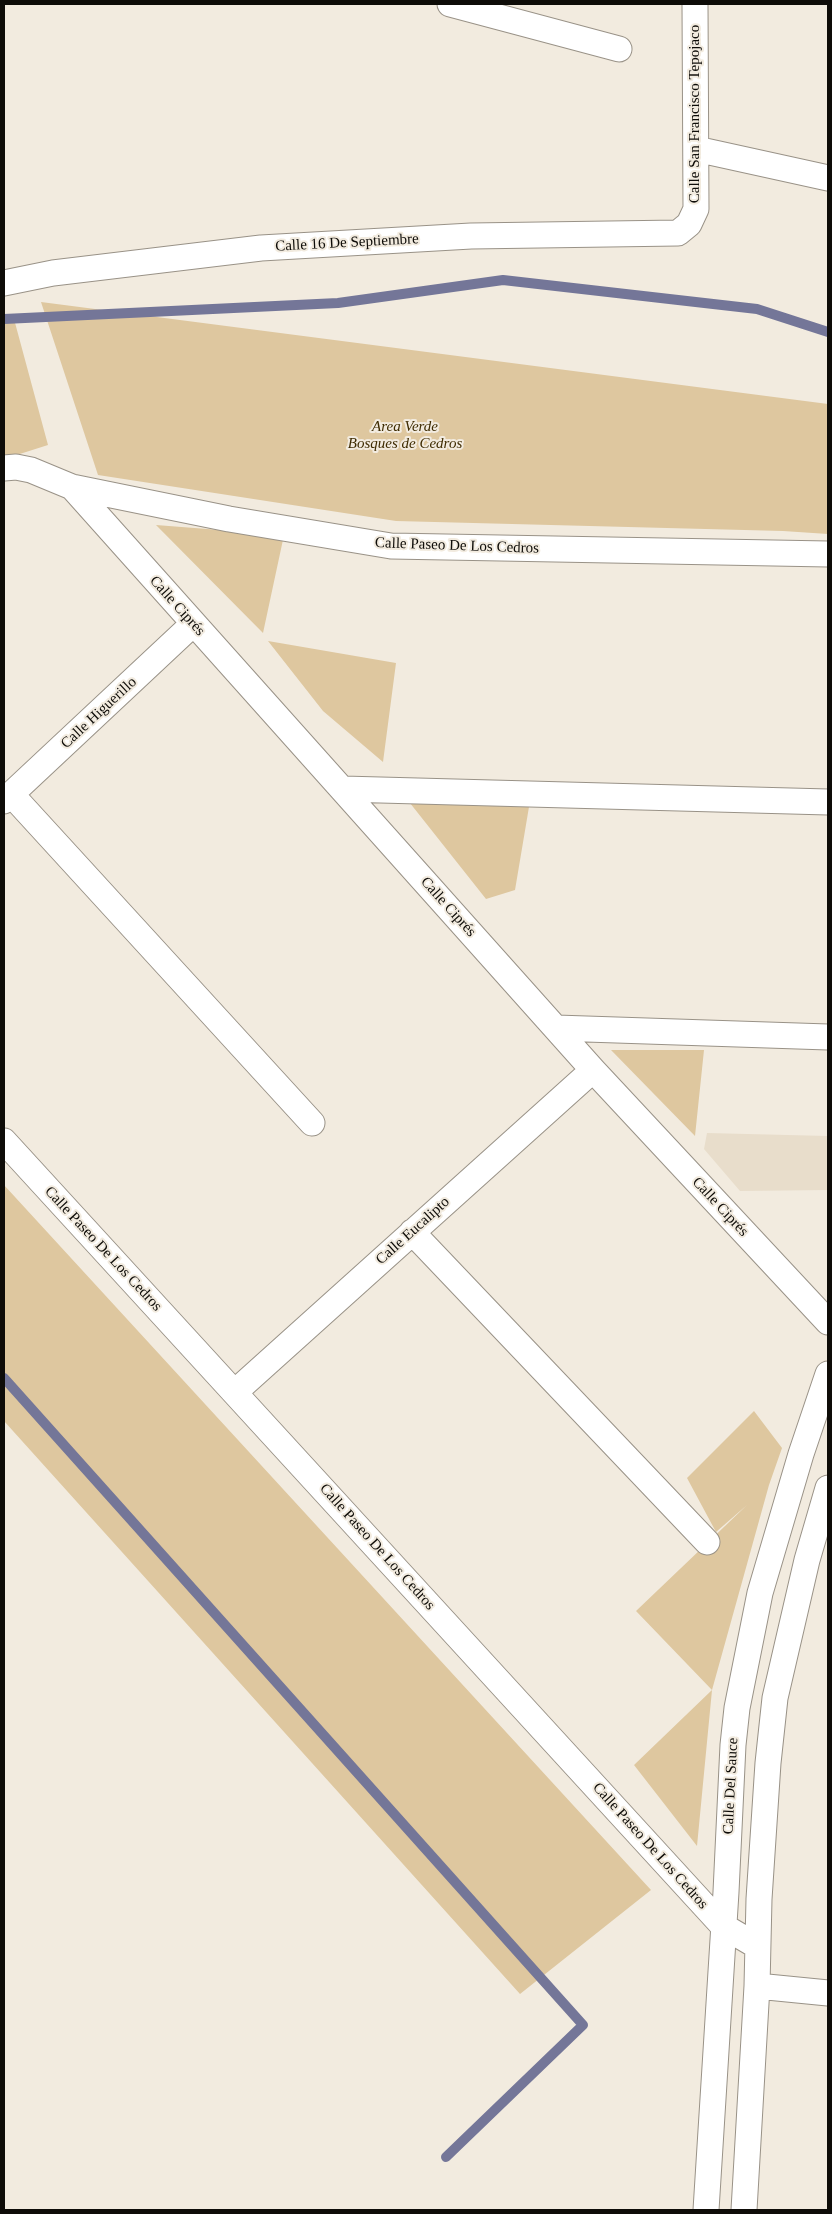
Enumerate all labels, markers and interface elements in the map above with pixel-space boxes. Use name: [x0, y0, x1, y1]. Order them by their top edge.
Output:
street label: Calle San Francisco Tepojaco: [686, 25, 704, 203]
street label: Calle 16 De Septiembre: [275, 230, 419, 256]
park label: Area Verde Bosques de Cedros: [348, 418, 462, 453]
street label: Calle Paseo De Los Cedros: [375, 534, 539, 558]
street label: Calle Ciprés: [145, 572, 209, 640]
street label: Calle Higuerillo: [57, 673, 141, 753]
street label: Calle Ciprés: [416, 873, 480, 941]
street label: Calle Ciprés: [688, 1174, 752, 1240]
street label: Calle Paseo De Los Cedros: [40, 1183, 166, 1315]
street label: Calle Eucalipto: [372, 1193, 454, 1269]
street label: Calle Paseo De Los Cedros: [315, 1480, 439, 1614]
street label: Calle Del Sauce: [719, 1737, 743, 1835]
street label: Calle Paseo De Los Cedros: [588, 1779, 712, 1913]

